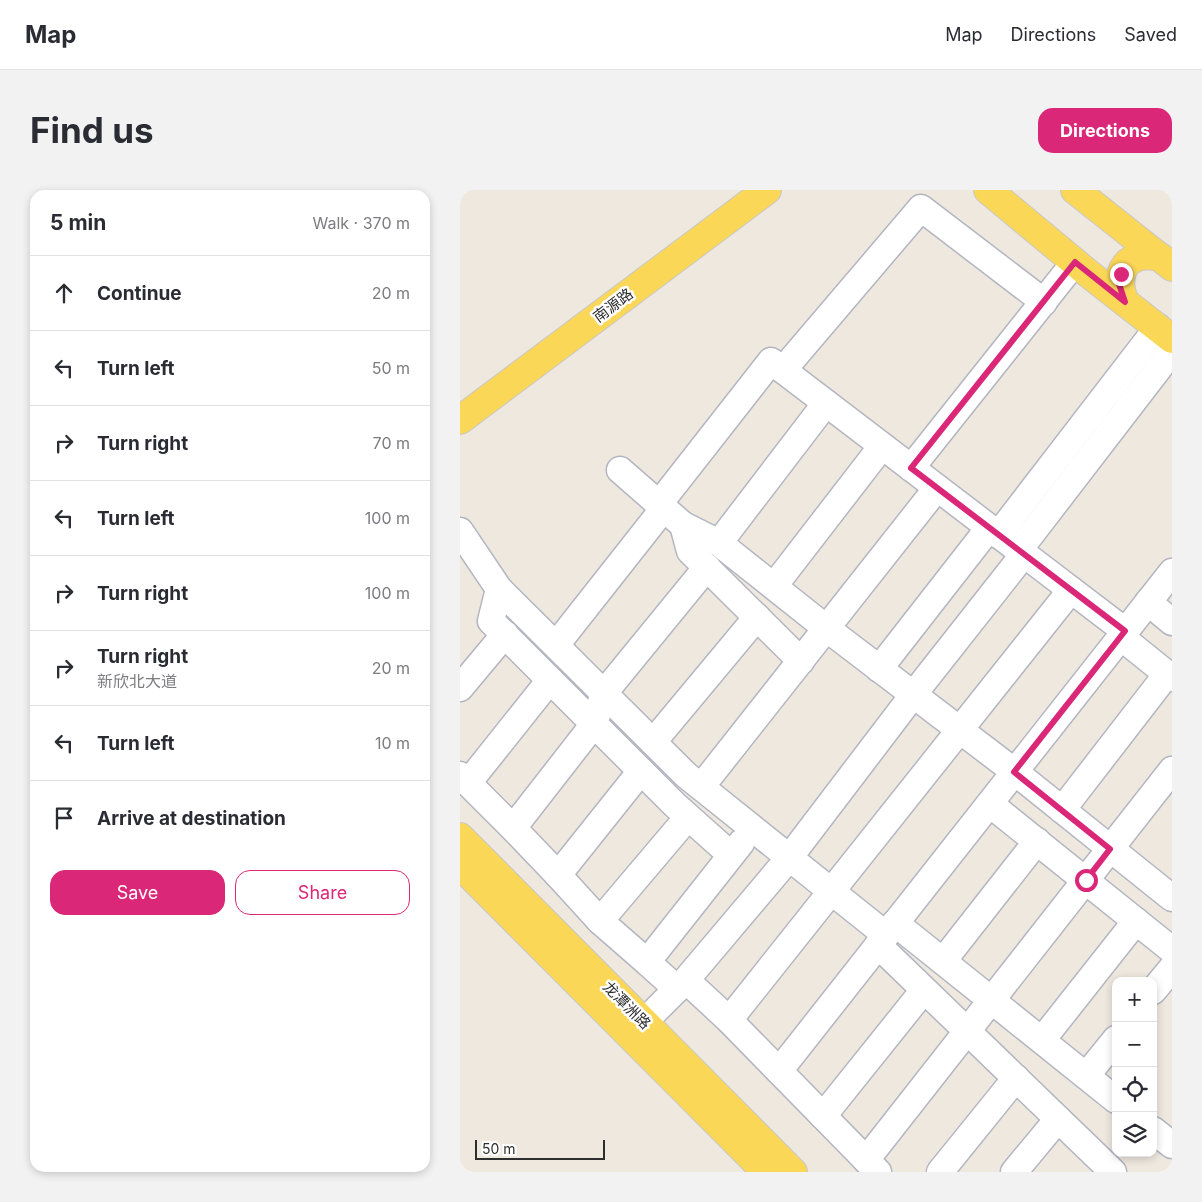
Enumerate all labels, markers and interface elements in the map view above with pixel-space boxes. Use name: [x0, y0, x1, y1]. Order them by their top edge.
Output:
text: Map: [25, 20, 76, 49]
text: Map: [945, 24, 983, 45]
text: Directions: [1011, 24, 1096, 45]
text: Saved: [1124, 24, 1177, 45]
button: Directions: [1038, 108, 1172, 153]
text: Find us: [30, 109, 154, 151]
text: 5 min: [50, 210, 106, 235]
text: Walk · 370 m: [313, 213, 410, 233]
route end: [1110, 263, 1133, 286]
icon: ahead: [50, 279, 78, 307]
text: Continue: [97, 282, 182, 305]
text: 20 m: [372, 283, 410, 303]
street label: 南源路: [589, 284, 637, 326]
icon: left: [50, 354, 78, 382]
text: Turn left: [97, 357, 175, 380]
text: 50 m: [372, 358, 410, 378]
icon: right: [50, 429, 78, 457]
text: Turn right: [97, 432, 188, 455]
text: 70 m: [373, 433, 410, 453]
icon: left: [50, 504, 78, 532]
text: Turn left: [97, 507, 175, 530]
text: 100 m: [365, 508, 410, 528]
icon: right: [50, 579, 78, 607]
text: Turn right: [97, 582, 188, 605]
text: 100 m: [365, 583, 410, 603]
text: Turn right: [97, 645, 188, 668]
icon: right: [50, 654, 78, 682]
text: 20 m: [372, 658, 410, 678]
text: 新欣北大道: [97, 671, 177, 691]
icon: left: [50, 729, 78, 757]
text: Turn left: [97, 732, 175, 755]
text: 10 m: [375, 733, 410, 753]
icon: arrive: [50, 804, 78, 832]
text: Arrive at destination: [97, 807, 286, 830]
route start: [1075, 869, 1098, 892]
button: Save: [50, 870, 225, 915]
button: Share: [235, 870, 410, 915]
street label: 龙潭洲路: [599, 977, 655, 1033]
map controls: [1112, 977, 1157, 1157]
button: +: [1112, 977, 1157, 1022]
button: −: [1112, 1022, 1157, 1067]
button: locate: [1112, 1067, 1157, 1112]
button: layers: [1112, 1112, 1157, 1157]
scale bar: [475, 1137, 605, 1160]
text: 50 m: [482, 1140, 516, 1157]

